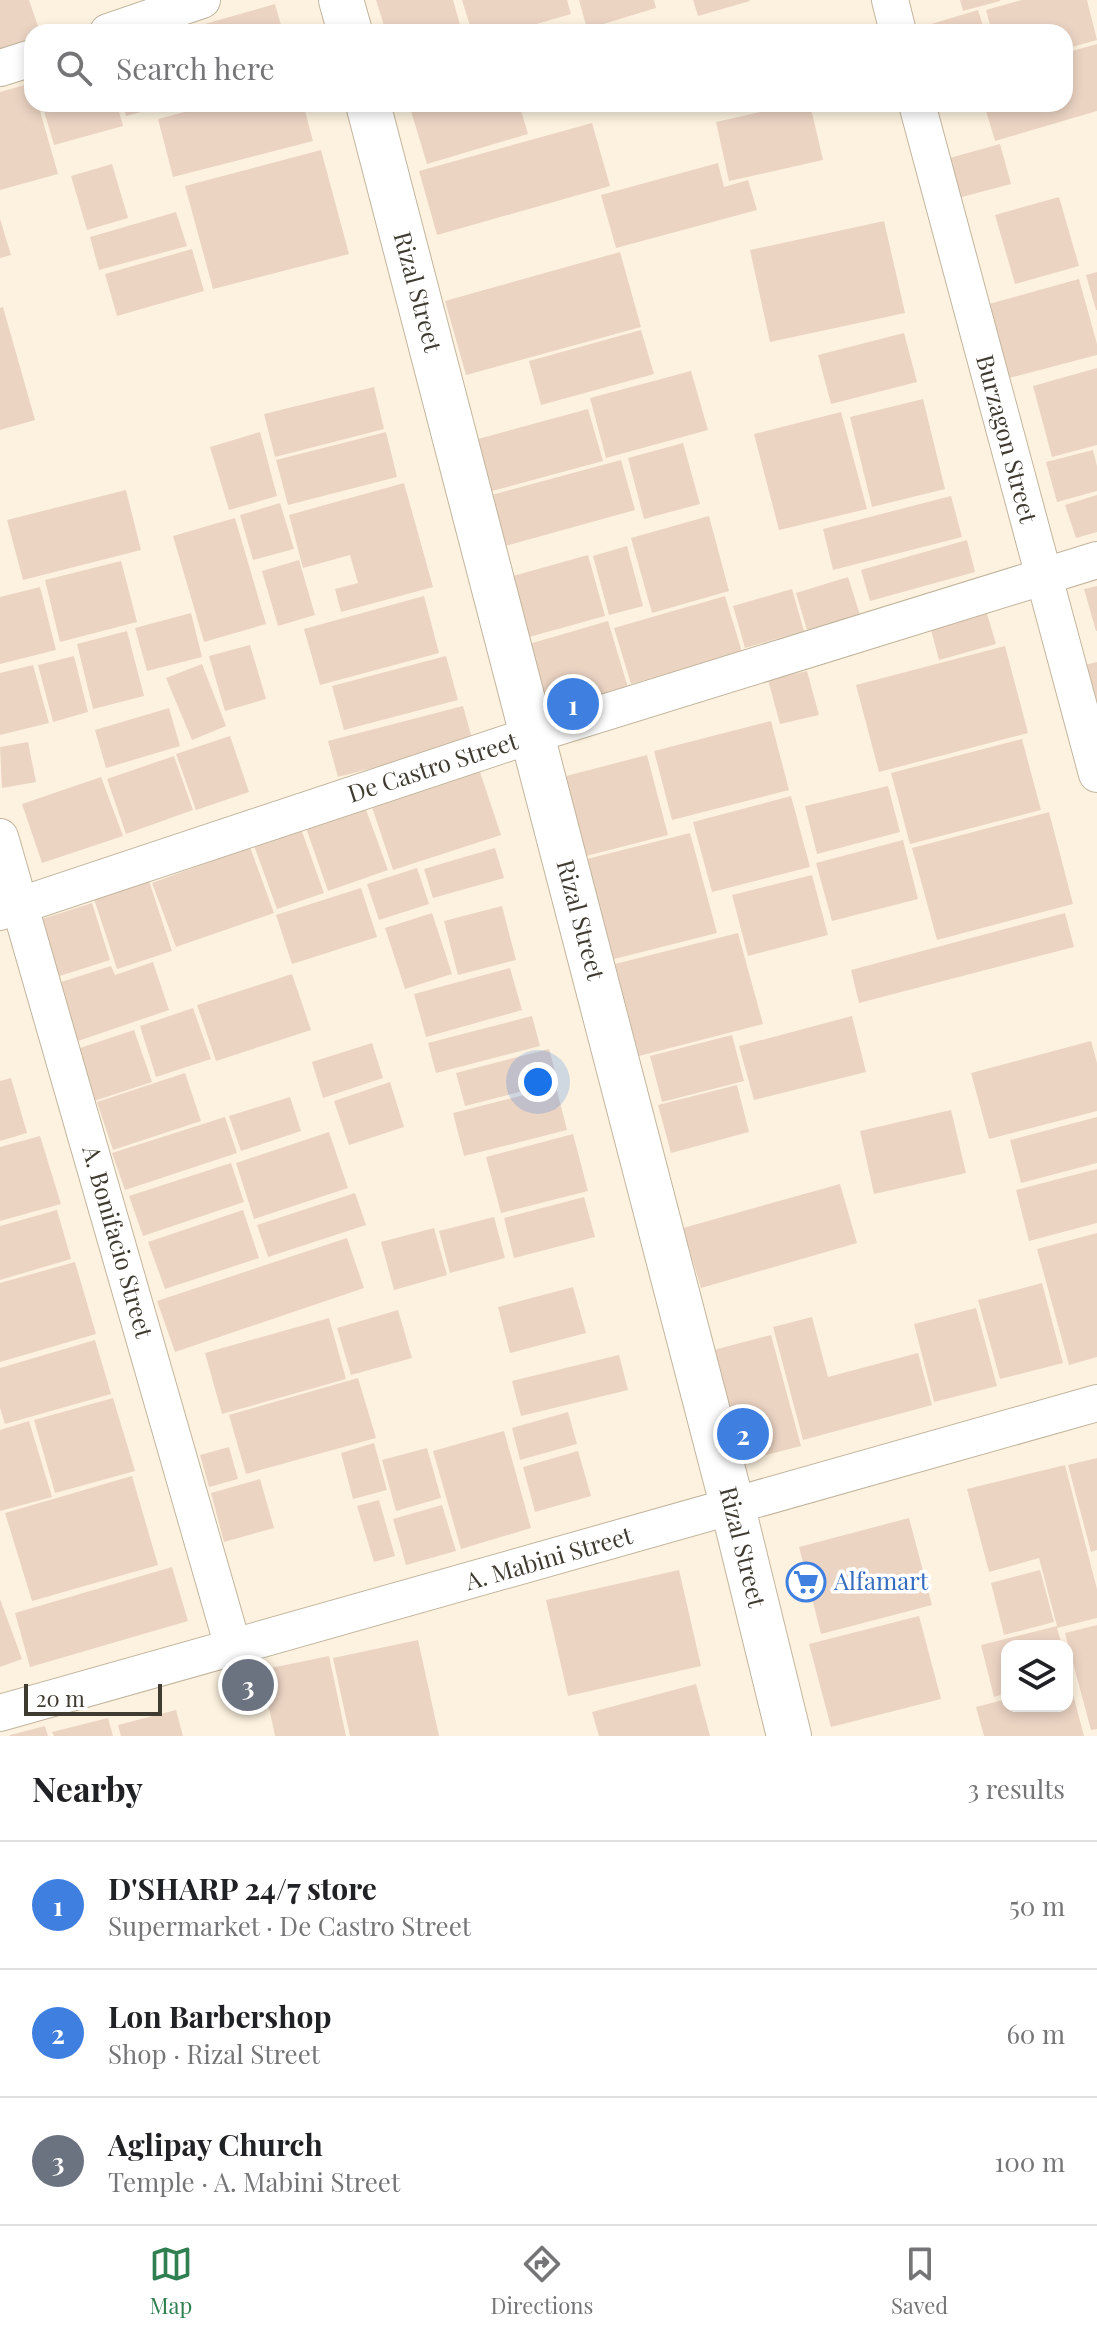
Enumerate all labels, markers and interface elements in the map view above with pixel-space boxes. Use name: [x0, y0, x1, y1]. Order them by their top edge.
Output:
search box: [24, 24, 1073, 112]
icon: search: [52, 46, 96, 90]
text: Search here: [116, 48, 275, 88]
street label: Rizal Street: [388, 228, 450, 356]
street label: Burzagon Street: [970, 351, 1046, 527]
pin: 1: [547, 674, 599, 734]
street label: De Castro Street: [343, 723, 522, 809]
street label: Rizal Street: [551, 856, 613, 984]
your location: [518, 1062, 558, 1102]
street label: A. Bonifacio Street: [76, 1141, 162, 1342]
pin: 2: [717, 1404, 769, 1464]
street label: Rizal Street: [714, 1483, 774, 1611]
street label: A. Mabini Street: [460, 1518, 636, 1596]
supermarket icon: Alfamart: [785, 1561, 827, 1603]
place label: Alfamart: [833, 1564, 929, 1596]
map controls: [1001, 1640, 1073, 1712]
button: layers: [1001, 1640, 1073, 1712]
pin: 3: [222, 1655, 274, 1715]
scale bar: [24, 1680, 162, 1716]
text: 20 m: [36, 1683, 85, 1713]
text: Nearby: [32, 1765, 143, 1811]
text: 3 results: [968, 1771, 1065, 1806]
text: D'SHARP 24/7 store: [108, 1868, 377, 1908]
text: 1: [53, 1888, 63, 1923]
text: 50 m: [1009, 1888, 1065, 1923]
text: Supermarket · De Castro Street: [108, 1908, 471, 1943]
text: Lon Barbershop: [108, 1996, 331, 2036]
text: 2: [51, 2016, 65, 2051]
text: 60 m: [1006, 2016, 1065, 2051]
text: Shop · Rizal Street: [108, 2036, 320, 2071]
text: Aglipay Church: [108, 2124, 323, 2164]
text: 3: [52, 2144, 64, 2179]
text: 100 m: [995, 2144, 1065, 2179]
text: Temple · A. Mabini Street: [108, 2164, 400, 2199]
tab: Map: [149, 2242, 193, 2320]
tab: Directions: [490, 2242, 593, 2320]
tab: Saved: [891, 2242, 948, 2320]

